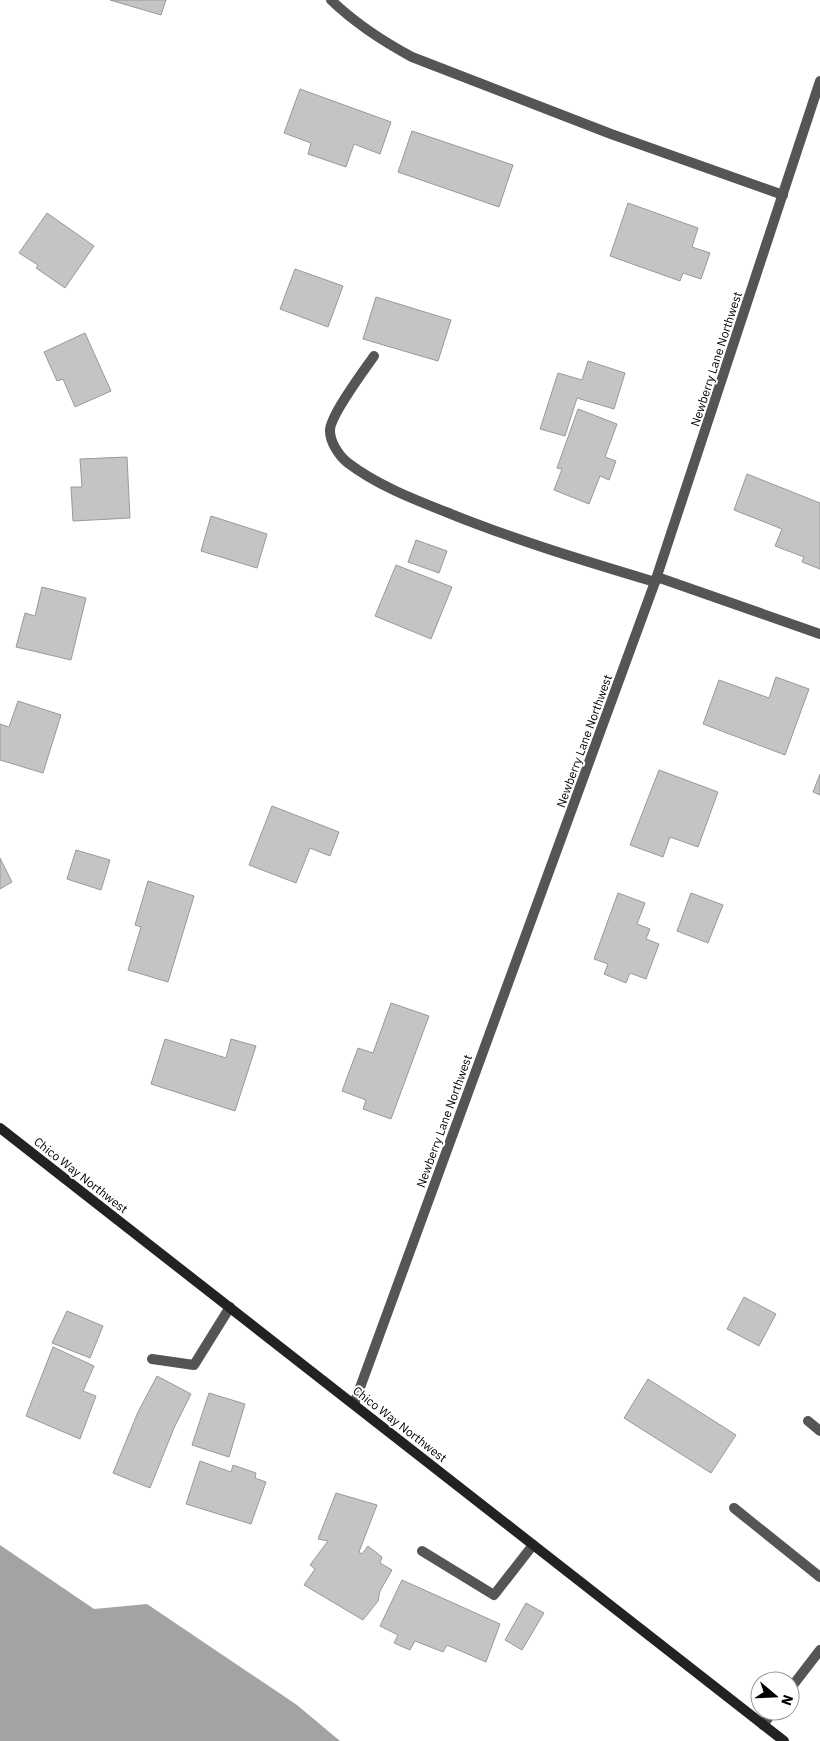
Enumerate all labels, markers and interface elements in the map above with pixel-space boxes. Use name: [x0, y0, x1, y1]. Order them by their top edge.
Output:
street label: Newberry Lane Northwest: [687, 290, 745, 428]
street label: Newberry Lane Northwest: [553, 672, 615, 810]
street label: Newberry Lane Northwest: [413, 1052, 475, 1190]
street label: Chico Way Northwest: [31, 1134, 131, 1216]
street label: Chico Way Northwest: [350, 1383, 450, 1465]
north arrow: [750, 1671, 800, 1721]
text: N: [777, 1693, 797, 1708]

